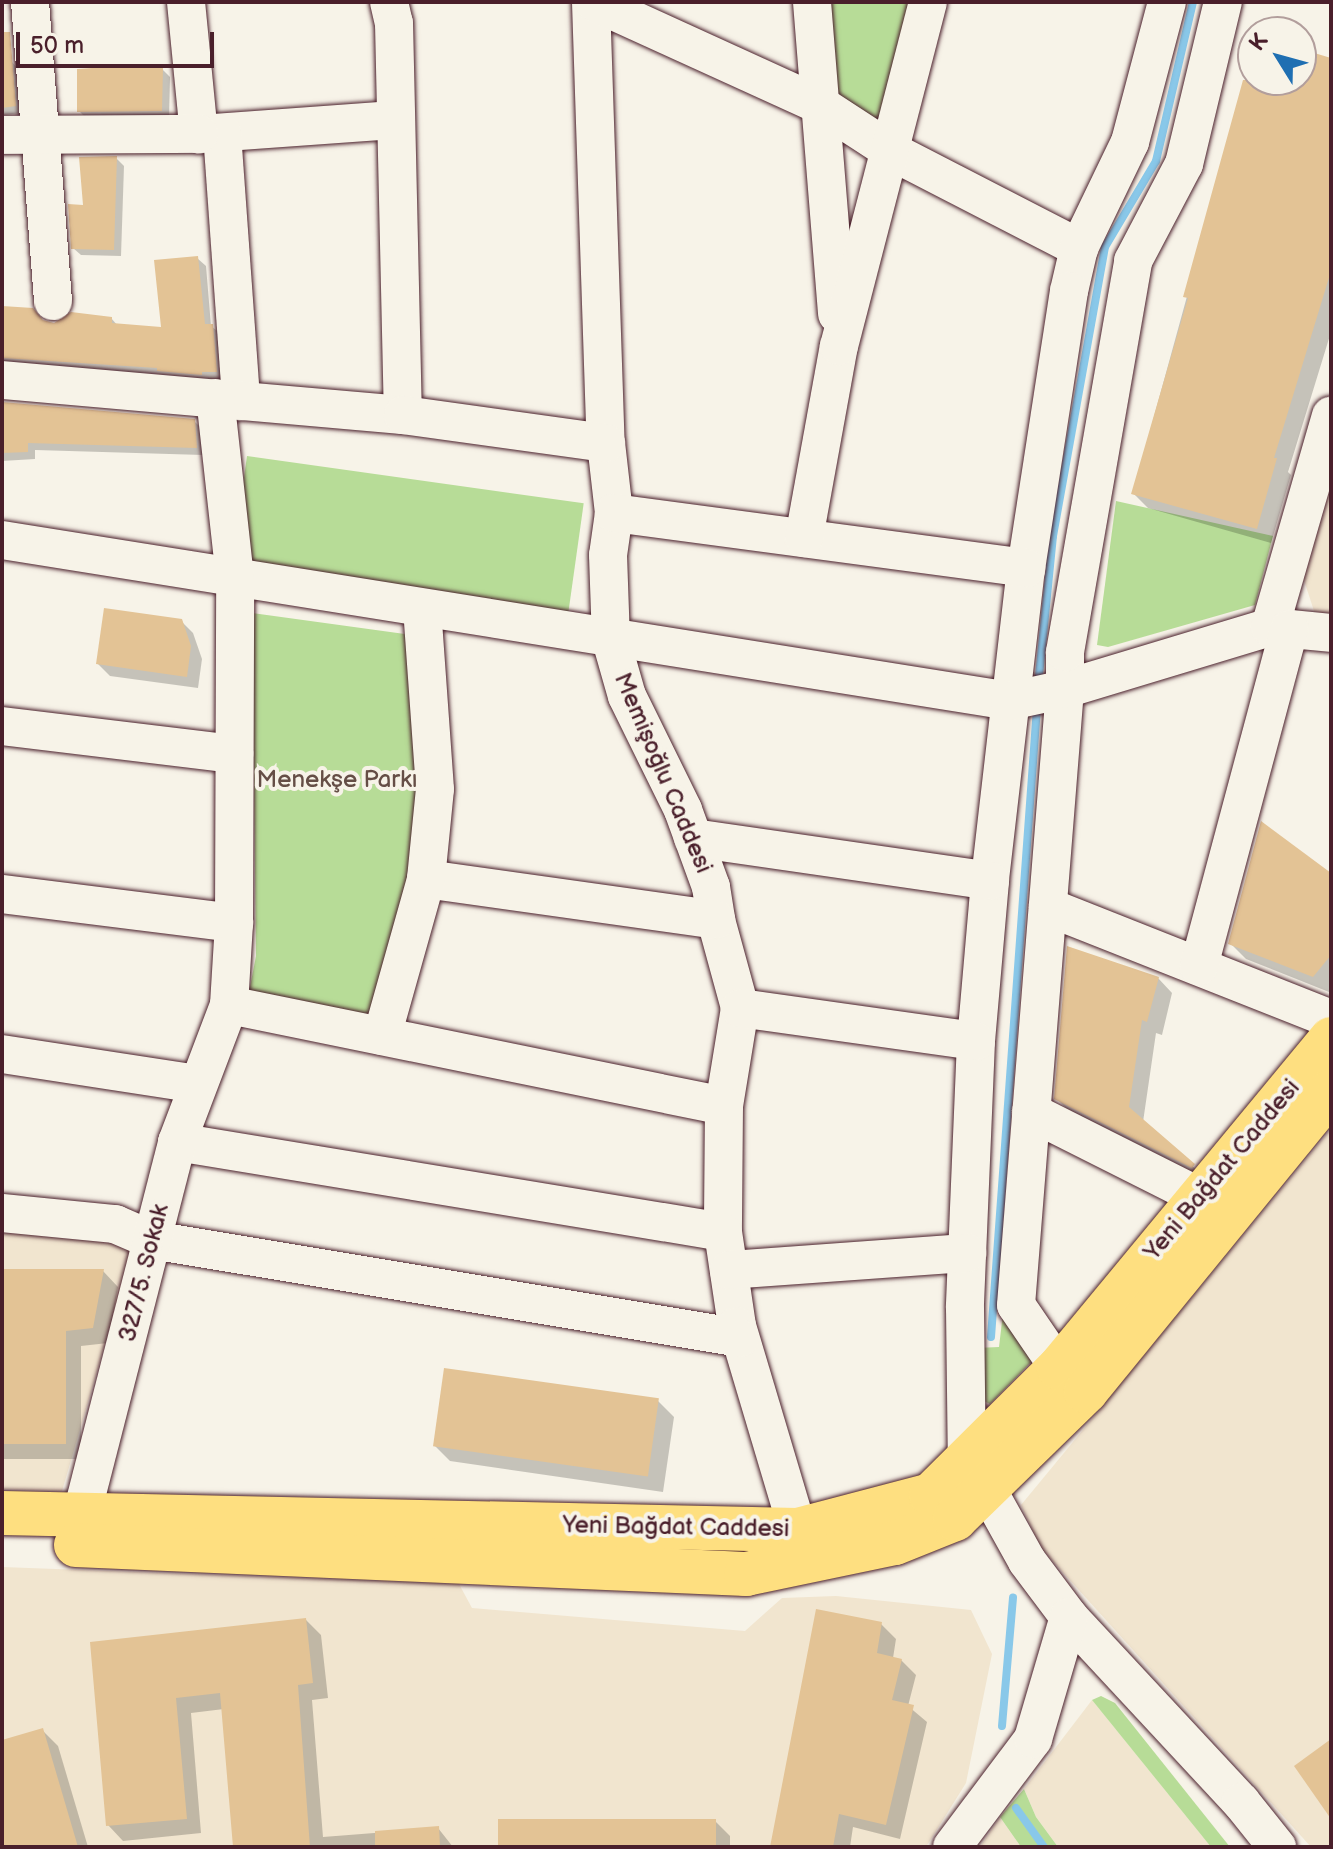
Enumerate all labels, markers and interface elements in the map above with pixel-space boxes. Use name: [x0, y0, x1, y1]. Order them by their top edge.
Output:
scale bar: [20, 16, 218, 66]
north arrow: [1237, 16, 1317, 96]
text: K: [1244, 28, 1274, 57]
text: 50 m: [30, 31, 84, 60]
street label: Memişoğlu Caddesi: [608, 668, 718, 878]
park label: Menekşe Parkı: [257, 766, 417, 794]
street label: Yeni Bağdat Caddesi: [1138, 1074, 1306, 1266]
street label: 327/5. Sokak: [113, 1201, 175, 1345]
street label: Yeni Bağdat Caddesi: [562, 1511, 790, 1543]

